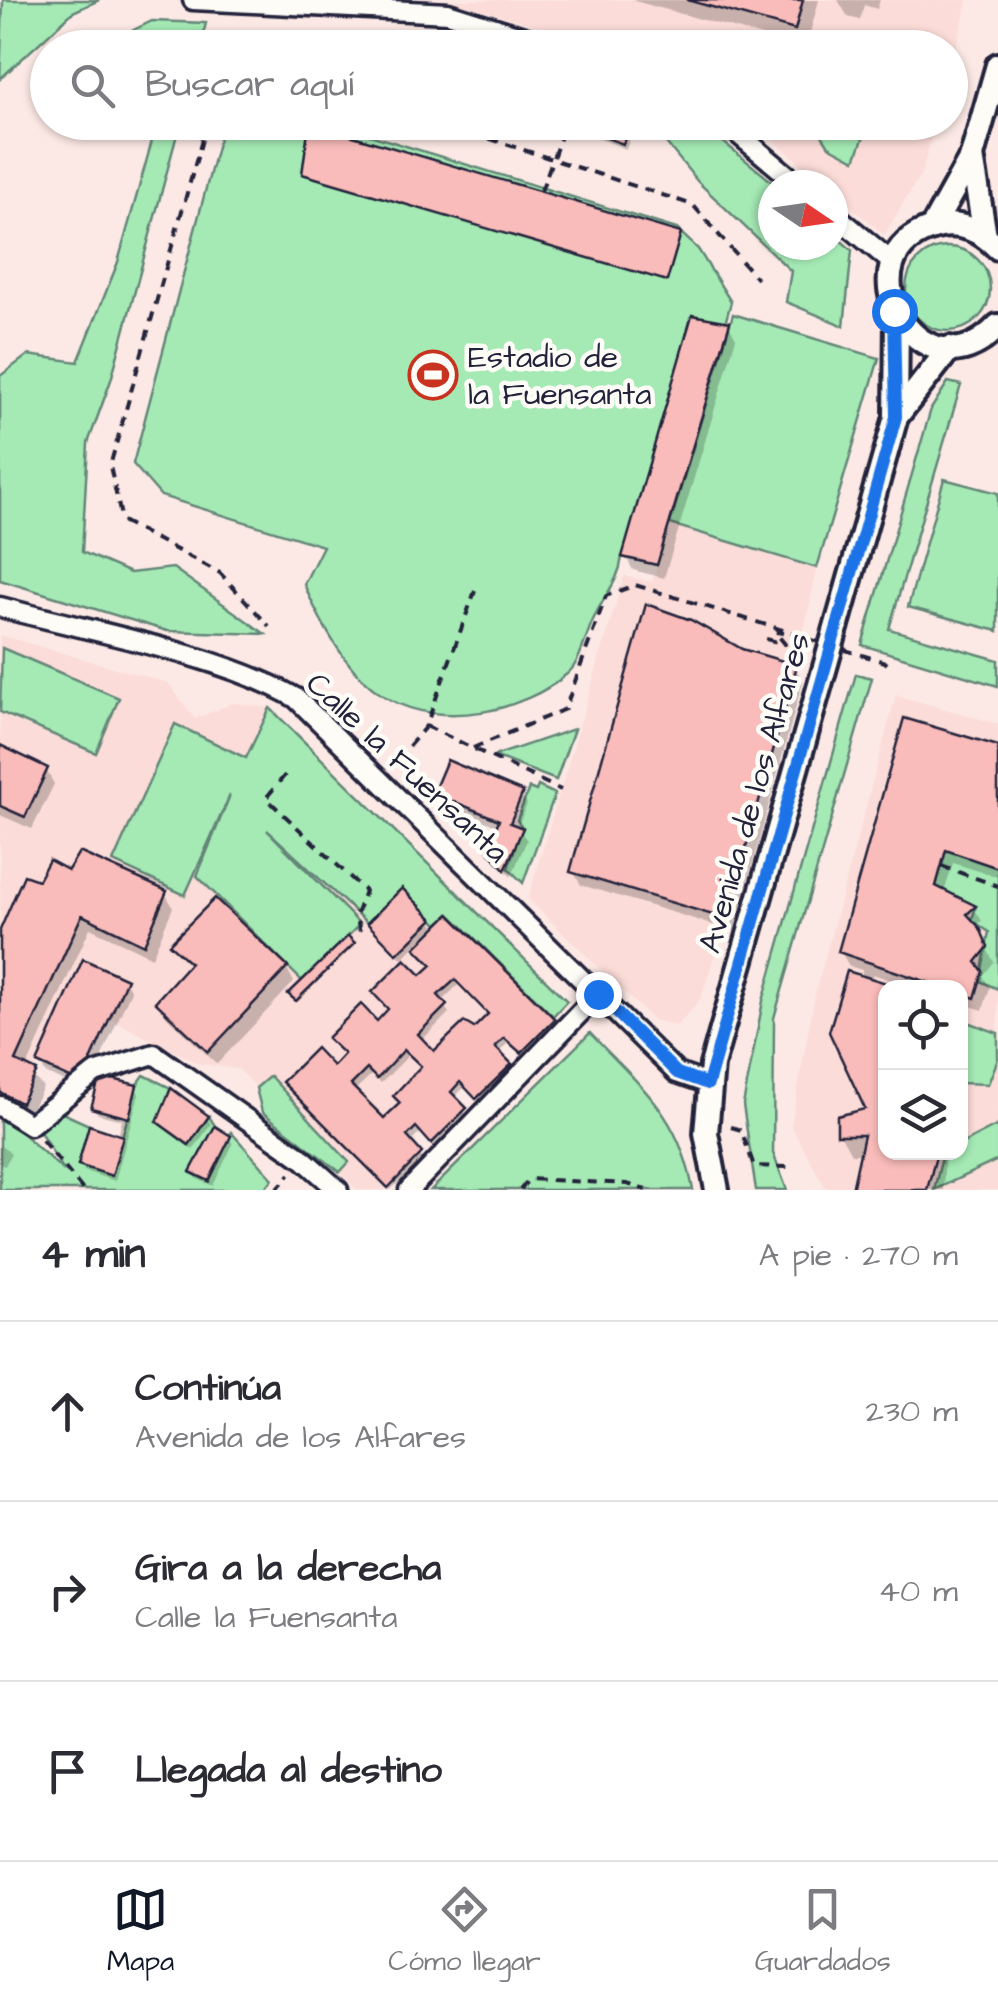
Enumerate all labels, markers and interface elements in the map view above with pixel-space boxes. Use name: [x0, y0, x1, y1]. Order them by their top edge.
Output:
search box: [30, 30, 968, 140]
icon: search: [65, 58, 120, 113]
text: Buscar aquí: [145, 59, 354, 111]
north arrow: [758, 170, 848, 260]
route start: [872, 289, 918, 335]
place label: Estadio de la Fuensanta: [468, 335, 651, 417]
sports icon: Estadio de la Fuensanta: [407, 349, 459, 401]
street label: Avenida de los Alfares: [688, 628, 822, 958]
street label: Calle la Fuensanta: [296, 662, 518, 874]
route end: [576, 972, 622, 1018]
map controls: [878, 980, 968, 1160]
button: locate: [878, 980, 968, 1070]
button: layers: [878, 1070, 968, 1160]
text: 4 min: [40, 1226, 145, 1284]
text: A pie · 270 m: [759, 1233, 958, 1278]
text: Continúa: [135, 1363, 281, 1415]
icon: ahead: [40, 1384, 95, 1439]
text: 230 m: [866, 1389, 958, 1434]
text: Avenida de los Alfares: [135, 1415, 466, 1460]
text: Gira a la derecha: [135, 1543, 441, 1595]
icon: right: [40, 1564, 95, 1619]
text: 40 m: [878, 1569, 958, 1614]
text: Calle la Fuensanta: [135, 1595, 398, 1640]
icon: arrive: [40, 1744, 95, 1799]
text: Llegada al destino: [135, 1745, 442, 1797]
tab: Mapa: [107, 1882, 174, 1981]
tab: Cómo llegar: [388, 1882, 541, 1981]
tab: Guardados: [755, 1882, 891, 1981]

